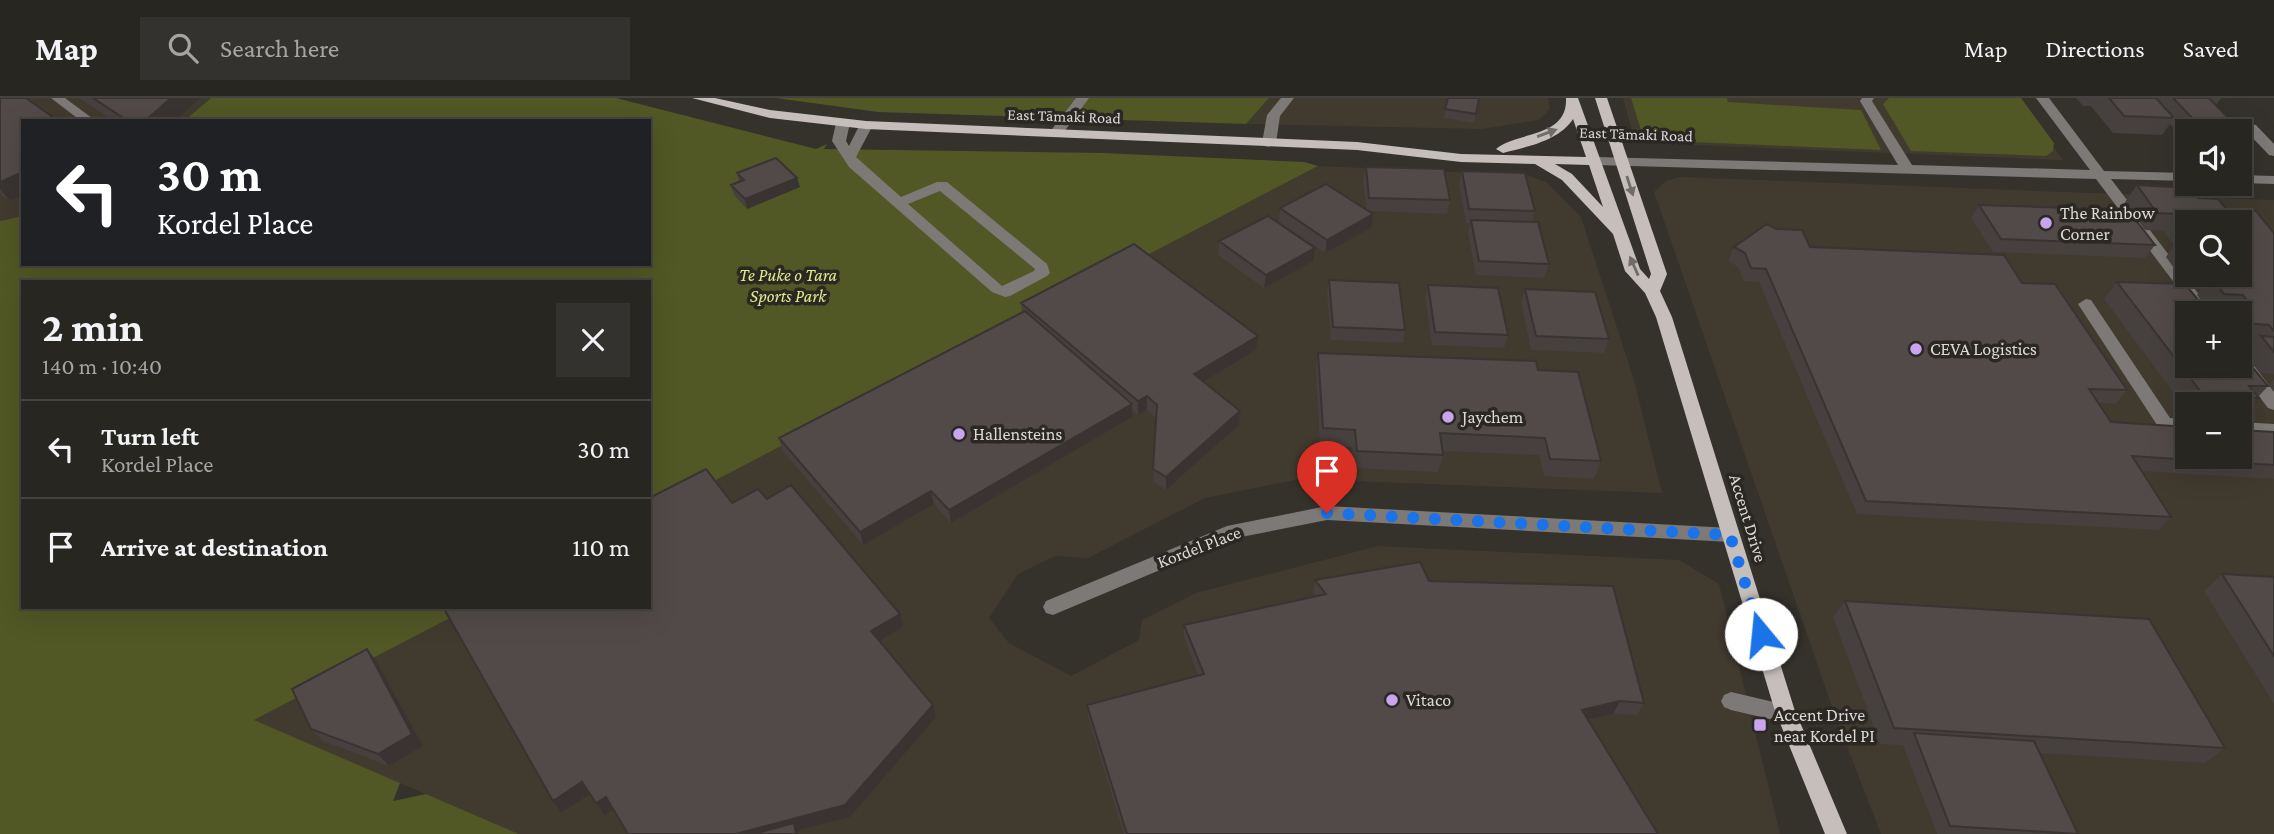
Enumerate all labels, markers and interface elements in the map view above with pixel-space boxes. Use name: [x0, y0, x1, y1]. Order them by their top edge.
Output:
search box: [140, 17, 630, 80]
icon: search: [164, 29, 202, 67]
text: Map: [35, 30, 98, 67]
text: Search here: [220, 34, 339, 63]
text: Map: [1964, 35, 2008, 62]
text: Directions: [2046, 35, 2145, 62]
text: Saved: [2183, 35, 2239, 62]
street label: East Tāmaki Road: [1007, 106, 1122, 127]
map controls: [2175, 119, 2252, 469]
button: sound: [2175, 119, 2252, 196]
street label: East Tāmaki Road: [1579, 124, 1694, 145]
one-way arrow: [1536, 127, 1557, 138]
icon: left: [42, 147, 133, 238]
text: 30 m: [157, 147, 262, 202]
one-way arrow: [1625, 176, 1636, 197]
place label: The Rainbow Corner: [2060, 203, 2155, 244]
text: Kordel Place: [157, 205, 313, 241]
button: search: [2175, 210, 2252, 287]
marker: The Rainbow Corner: [2038, 215, 2054, 231]
one-way arrow: [1628, 256, 1640, 276]
park label: Te Puke o Tara Sports Park: [739, 265, 838, 306]
button: +: [2175, 301, 2252, 378]
text: 2 min: [42, 303, 143, 350]
button: close: [556, 303, 630, 377]
place label: CEVA Logistics: [1930, 339, 2037, 359]
marker: CEVA Logistics: [1908, 341, 1924, 357]
text: 140 m · 10:40: [42, 353, 162, 379]
button: −: [2175, 392, 2252, 469]
place label: Jaychem: [1460, 407, 1524, 427]
marker: Jaychem: [1440, 409, 1456, 425]
text: Turn left: [101, 422, 199, 451]
place label: Hallensteins: [973, 424, 1062, 444]
marker: Hallensteins: [951, 426, 967, 442]
icon: left: [42, 430, 80, 468]
text: 30 m: [577, 435, 630, 464]
pin: [1297, 441, 1357, 513]
text: Kordel Place: [101, 451, 213, 477]
icon: arrive: [1308, 452, 1346, 490]
street label: Accent Drive: [1725, 472, 1771, 565]
street label: Kordel Place: [1154, 522, 1244, 572]
icon: arrive: [42, 528, 80, 566]
text: Arrive at destination: [101, 533, 328, 562]
text: 110 m: [572, 533, 630, 562]
position arrow: [1724, 597, 1798, 671]
place label: Vitaco: [1406, 690, 1451, 710]
marker: Vitaco: [1384, 692, 1400, 708]
place label: Accent Drive near Kordel PI: [1774, 705, 1875, 746]
marker: Accent Drive near Kordel PI: [1752, 717, 1768, 733]

